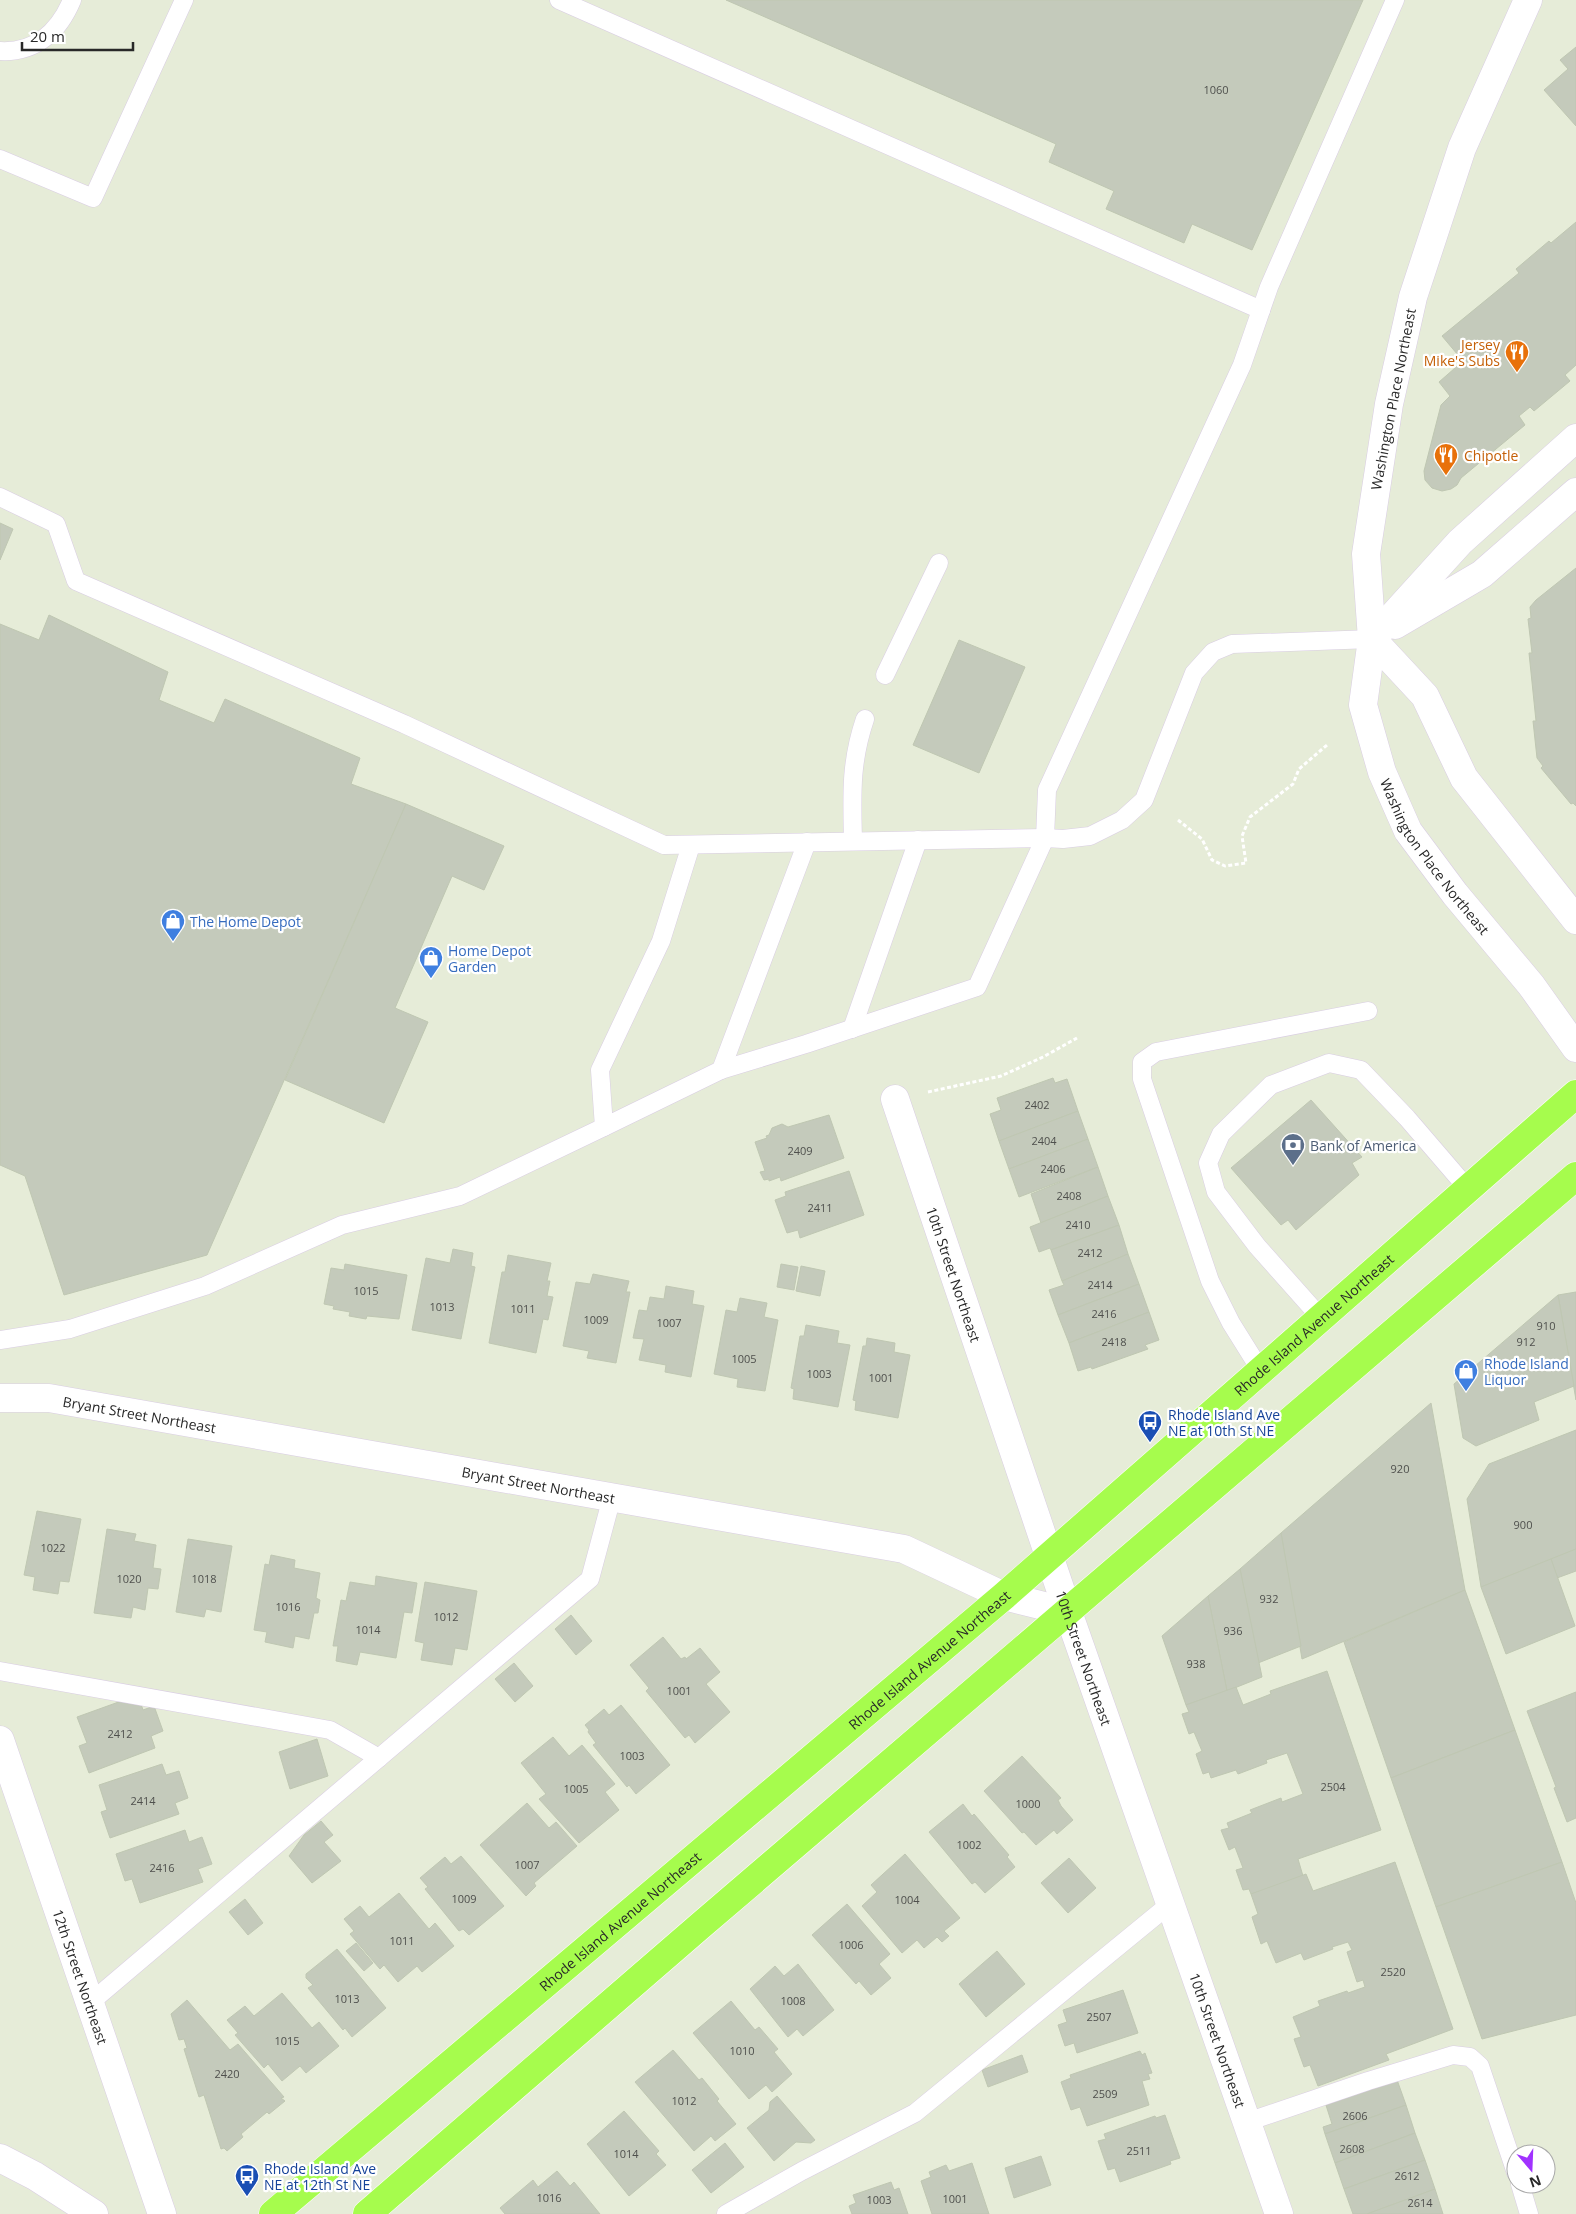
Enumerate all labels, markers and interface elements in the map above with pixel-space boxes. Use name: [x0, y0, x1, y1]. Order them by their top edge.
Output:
scale bar: [22, 20, 134, 52]
text: 20 m: [30, 26, 65, 46]
house number: 1060: [1203, 82, 1229, 97]
street label: Washington Place Northeast: [1366, 306, 1420, 492]
place label: Jersey Mike's Subs: [1424, 335, 1501, 370]
restaurant icon: Jersey Mike's Subs: [1504, 339, 1530, 373]
restaurant icon: Chipotle: [1433, 442, 1459, 476]
place label: Chipotle: [1464, 446, 1518, 465]
street label: Washington Place Northeast: [1376, 775, 1494, 938]
shop icon: The Home Depot: [160, 908, 186, 942]
place label: The Home Depot: [190, 912, 301, 931]
place label: Home Depot Garden: [448, 941, 531, 976]
shop icon: Home Depot Garden: [418, 945, 444, 979]
house number: 2402: [1024, 1097, 1050, 1112]
bank icon: Bank of America: [1280, 1132, 1306, 1166]
house number: 2404: [1031, 1133, 1057, 1148]
place label: Bank of America: [1310, 1136, 1417, 1155]
house number: 2409: [787, 1143, 813, 1158]
house number: 2406: [1040, 1161, 1066, 1176]
house number: 2408: [1056, 1188, 1082, 1203]
house number: 2411: [807, 1200, 833, 1215]
street label: 10th Street Northeast: [922, 1204, 986, 1344]
house number: 2410: [1065, 1217, 1091, 1232]
house number: 2412: [1077, 1245, 1103, 1260]
street label: Rhode Island Avenue Northeast: [1230, 1249, 1397, 1400]
house number: 2414: [1087, 1277, 1113, 1292]
house number: 1015: [353, 1283, 379, 1298]
house number: 1013: [429, 1299, 455, 1314]
house number: 1011: [510, 1301, 536, 1316]
house number: 2416: [1091, 1306, 1117, 1321]
house number: 1009: [583, 1312, 609, 1327]
house number: 1007: [656, 1315, 682, 1330]
house number: 910: [1537, 1318, 1555, 1333]
house number: 2418: [1101, 1334, 1127, 1349]
house number: 912: [1517, 1334, 1535, 1349]
house number: 1005: [731, 1351, 757, 1366]
place label: Rhode Island Liquor: [1484, 1354, 1569, 1389]
shop icon: Rhode Island Liquor: [1453, 1358, 1479, 1392]
house number: 1003: [806, 1366, 832, 1381]
house number: 1001: [868, 1370, 894, 1385]
street label: Bryant Street Northeast: [62, 1391, 218, 1437]
place label: Rhode Island Ave NE at 10th St NE: [1168, 1405, 1280, 1440]
bus stop icon: Rhode Island Ave NE at 10th St NE: [1137, 1409, 1163, 1443]
house number: 920: [1391, 1461, 1409, 1476]
street label: Bryant Street Northeast: [460, 1462, 617, 1507]
house number: 900: [1514, 1517, 1532, 1532]
house number: 1022: [40, 1540, 66, 1555]
house number: 1020: [116, 1571, 142, 1586]
house number: 1018: [191, 1571, 217, 1586]
street label: Rhode Island Avenue Northeast: [844, 1586, 1014, 1733]
street label: 10th Street Northeast: [1052, 1588, 1116, 1728]
house number: 932: [1260, 1591, 1278, 1606]
house number: 1016: [275, 1599, 301, 1614]
house number: 1012: [433, 1609, 459, 1624]
house number: 1014: [355, 1622, 381, 1637]
house number: 936: [1224, 1623, 1242, 1638]
house number: 938: [1187, 1656, 1205, 1671]
house number: 1001: [666, 1683, 692, 1698]
house number: 2412: [107, 1726, 133, 1741]
house number: 1003: [619, 1748, 645, 1763]
house number: 2504: [1320, 1779, 1346, 1794]
house number: 1005: [563, 1781, 589, 1796]
house number: 2414: [130, 1793, 156, 1808]
house number: 1000: [1015, 1796, 1041, 1811]
house number: 1002: [956, 1837, 982, 1852]
street label: Rhode Island Avenue Northeast: [535, 1847, 705, 1995]
house number: 1007: [514, 1857, 540, 1872]
house number: 2416: [149, 1860, 175, 1875]
house number: 1009: [451, 1891, 477, 1906]
house number: 1004: [894, 1892, 920, 1907]
street label: 12th Street Northeast: [49, 1906, 113, 2047]
house number: 1011: [389, 1933, 415, 1948]
house number: 1006: [838, 1937, 864, 1952]
house number: 2520: [1380, 1964, 1406, 1979]
street label: 10th Street Northeast: [1186, 1970, 1250, 2110]
house number: 1013: [334, 1991, 360, 2006]
house number: 1008: [780, 1993, 806, 2008]
house number: 2507: [1086, 2009, 1112, 2024]
house number: 1015: [274, 2033, 300, 2048]
house number: 1010: [729, 2043, 755, 2058]
house number: 2420: [214, 2066, 240, 2081]
house number: 2509: [1092, 2086, 1118, 2101]
house number: 1012: [671, 2093, 697, 2108]
house number: 2606: [1342, 2108, 1368, 2123]
house number: 2608: [1339, 2141, 1365, 2156]
house number: 2511: [1126, 2143, 1152, 2158]
north arrow: [1506, 2144, 1556, 2194]
house number: 1014: [613, 2146, 639, 2161]
place label: Rhode Island Ave NE at 12th St NE: [264, 2159, 376, 2194]
bus stop icon: Rhode Island Ave NE at 12th St NE: [234, 2163, 260, 2197]
house number: 2612: [1394, 2168, 1420, 2183]
text: N: [1527, 2171, 1544, 2193]
house number: 1016: [536, 2190, 562, 2205]
house number: 1001: [942, 2191, 968, 2206]
house number: 1003: [866, 2192, 892, 2207]
house number: 2614: [1407, 2195, 1433, 2210]

